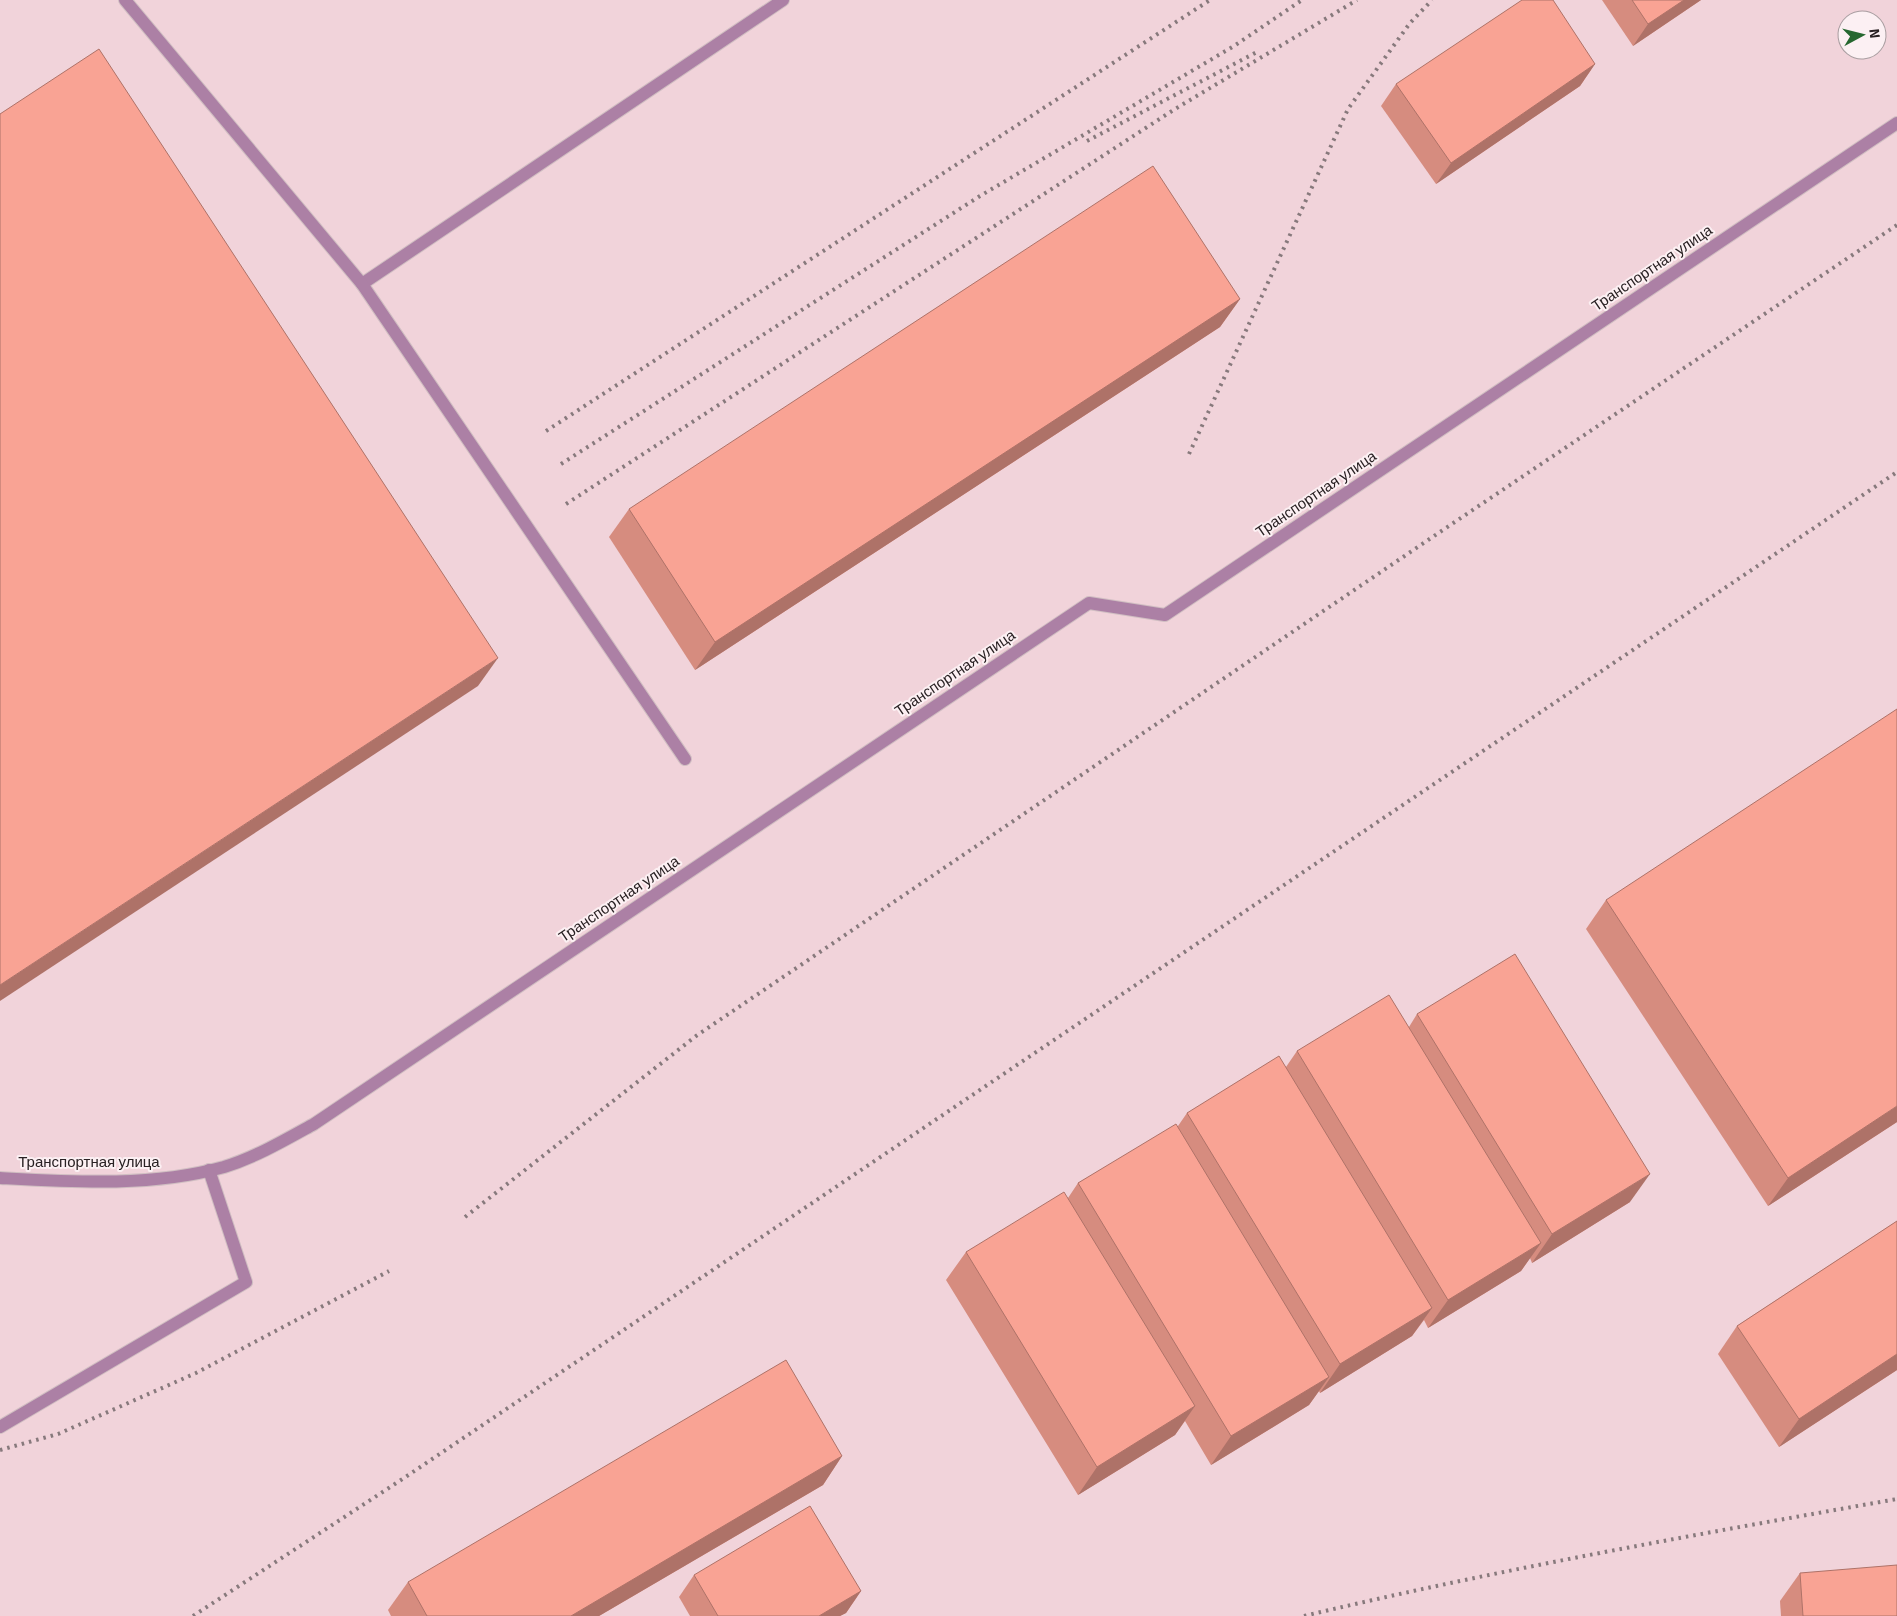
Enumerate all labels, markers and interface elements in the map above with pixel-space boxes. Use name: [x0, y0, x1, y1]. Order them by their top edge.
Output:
north arrow: [1837, 10, 1887, 60]
text: N: [1865, 28, 1883, 39]
street label: Транспортная улица: [1588, 221, 1716, 315]
street label: Транспортная улица: [1252, 447, 1380, 541]
street label: Транспортная улица: [891, 626, 1019, 720]
street label: Транспортная улица: [555, 852, 683, 946]
street label: Транспортная улица: [18, 1153, 160, 1171]

